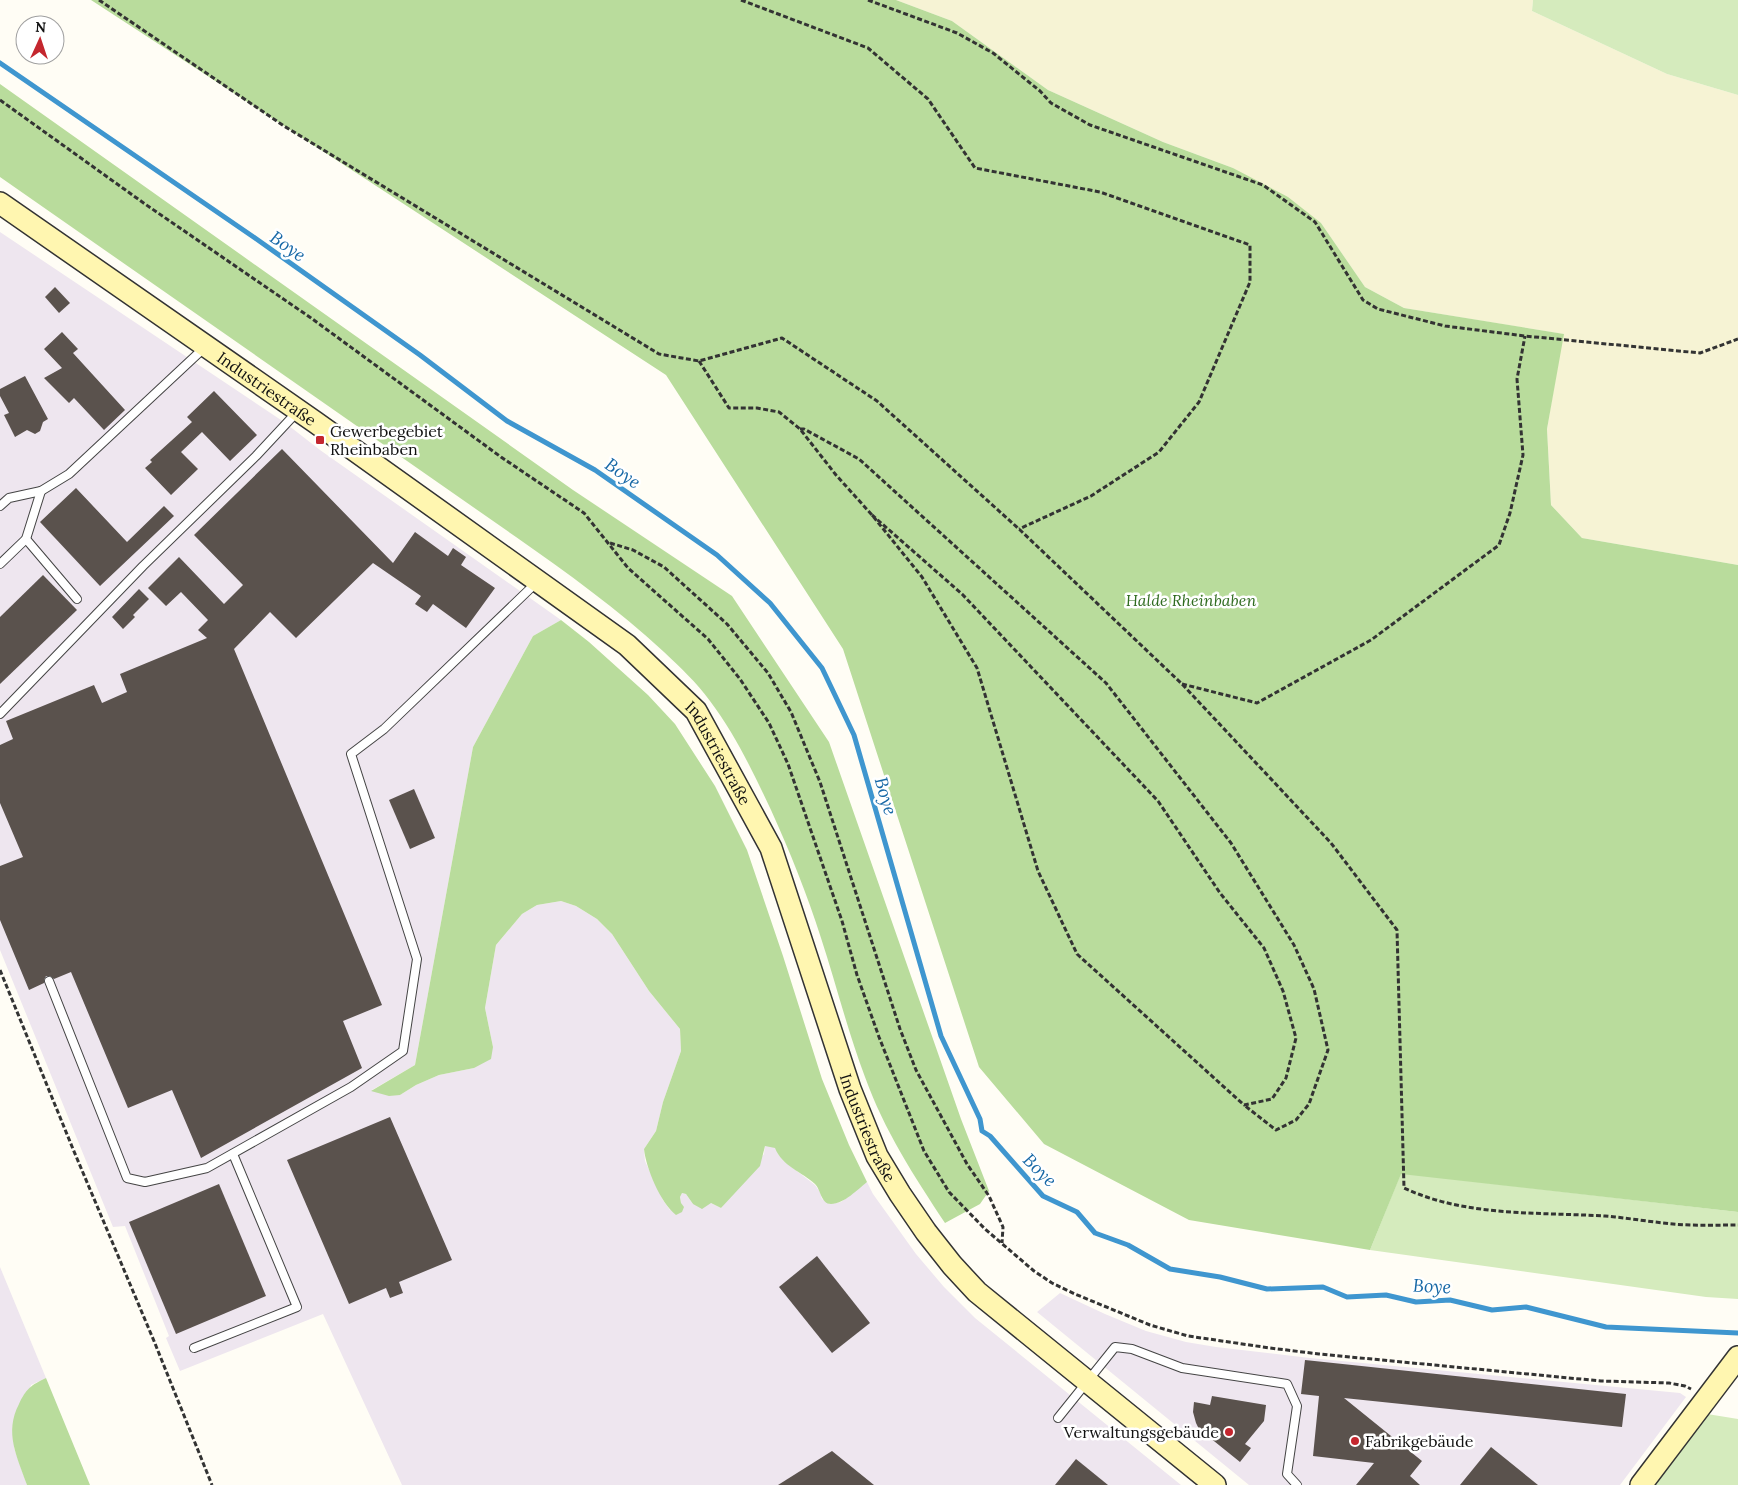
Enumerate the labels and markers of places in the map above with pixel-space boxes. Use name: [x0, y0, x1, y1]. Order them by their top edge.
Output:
place label: Gewerbegebiet Rheinbaben: [330, 421, 444, 459]
marker: Gewerbegebiet Rheinbaben: [314, 434, 326, 446]
place label: Verwaltungsgebäude: [1063, 1422, 1219, 1442]
marker: Verwaltungsgebäude: [1223, 1426, 1235, 1438]
place label: Fabrikgebäude: [1365, 1431, 1474, 1451]
marker: Fabrikgebäude: [1349, 1435, 1361, 1447]

